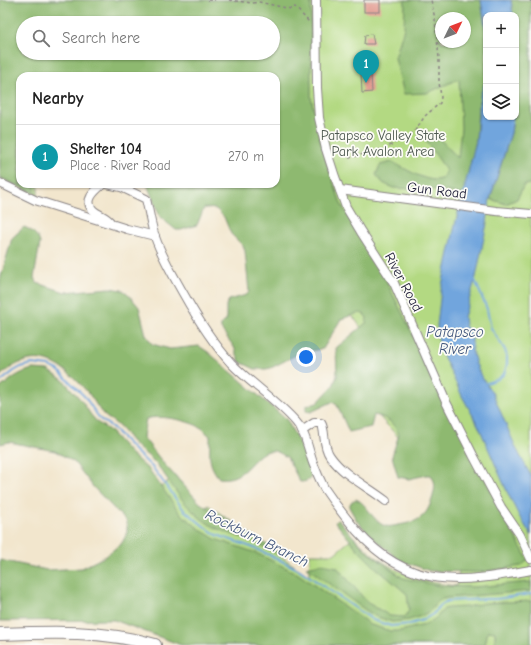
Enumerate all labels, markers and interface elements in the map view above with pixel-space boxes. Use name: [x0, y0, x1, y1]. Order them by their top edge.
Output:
north arrow: [435, 12, 471, 48]
map controls: [483, 12, 519, 120]
button: +: [483, 12, 519, 48]
search box: [16, 16, 280, 60]
icon: search: [30, 27, 52, 49]
text: Search here: [62, 29, 140, 47]
button: −: [483, 48, 519, 84]
pin: 1: [353, 50, 379, 83]
button: layers: [483, 84, 519, 120]
text: Nearby: [32, 89, 83, 108]
park label: Patapsco Valley State Park Avalon Area: [321, 127, 445, 160]
text: Shelter 104: [70, 140, 142, 158]
text: 1: [42, 149, 48, 164]
text: 270 m: [228, 149, 264, 164]
text: Place · River Road: [70, 158, 171, 173]
street label: Gun Road: [406, 178, 468, 203]
street label: River Road: [381, 250, 426, 315]
water label: Patapsco River: [426, 323, 484, 358]
your location: [296, 347, 316, 367]
water label: Rockburn Branch: [202, 505, 312, 571]

